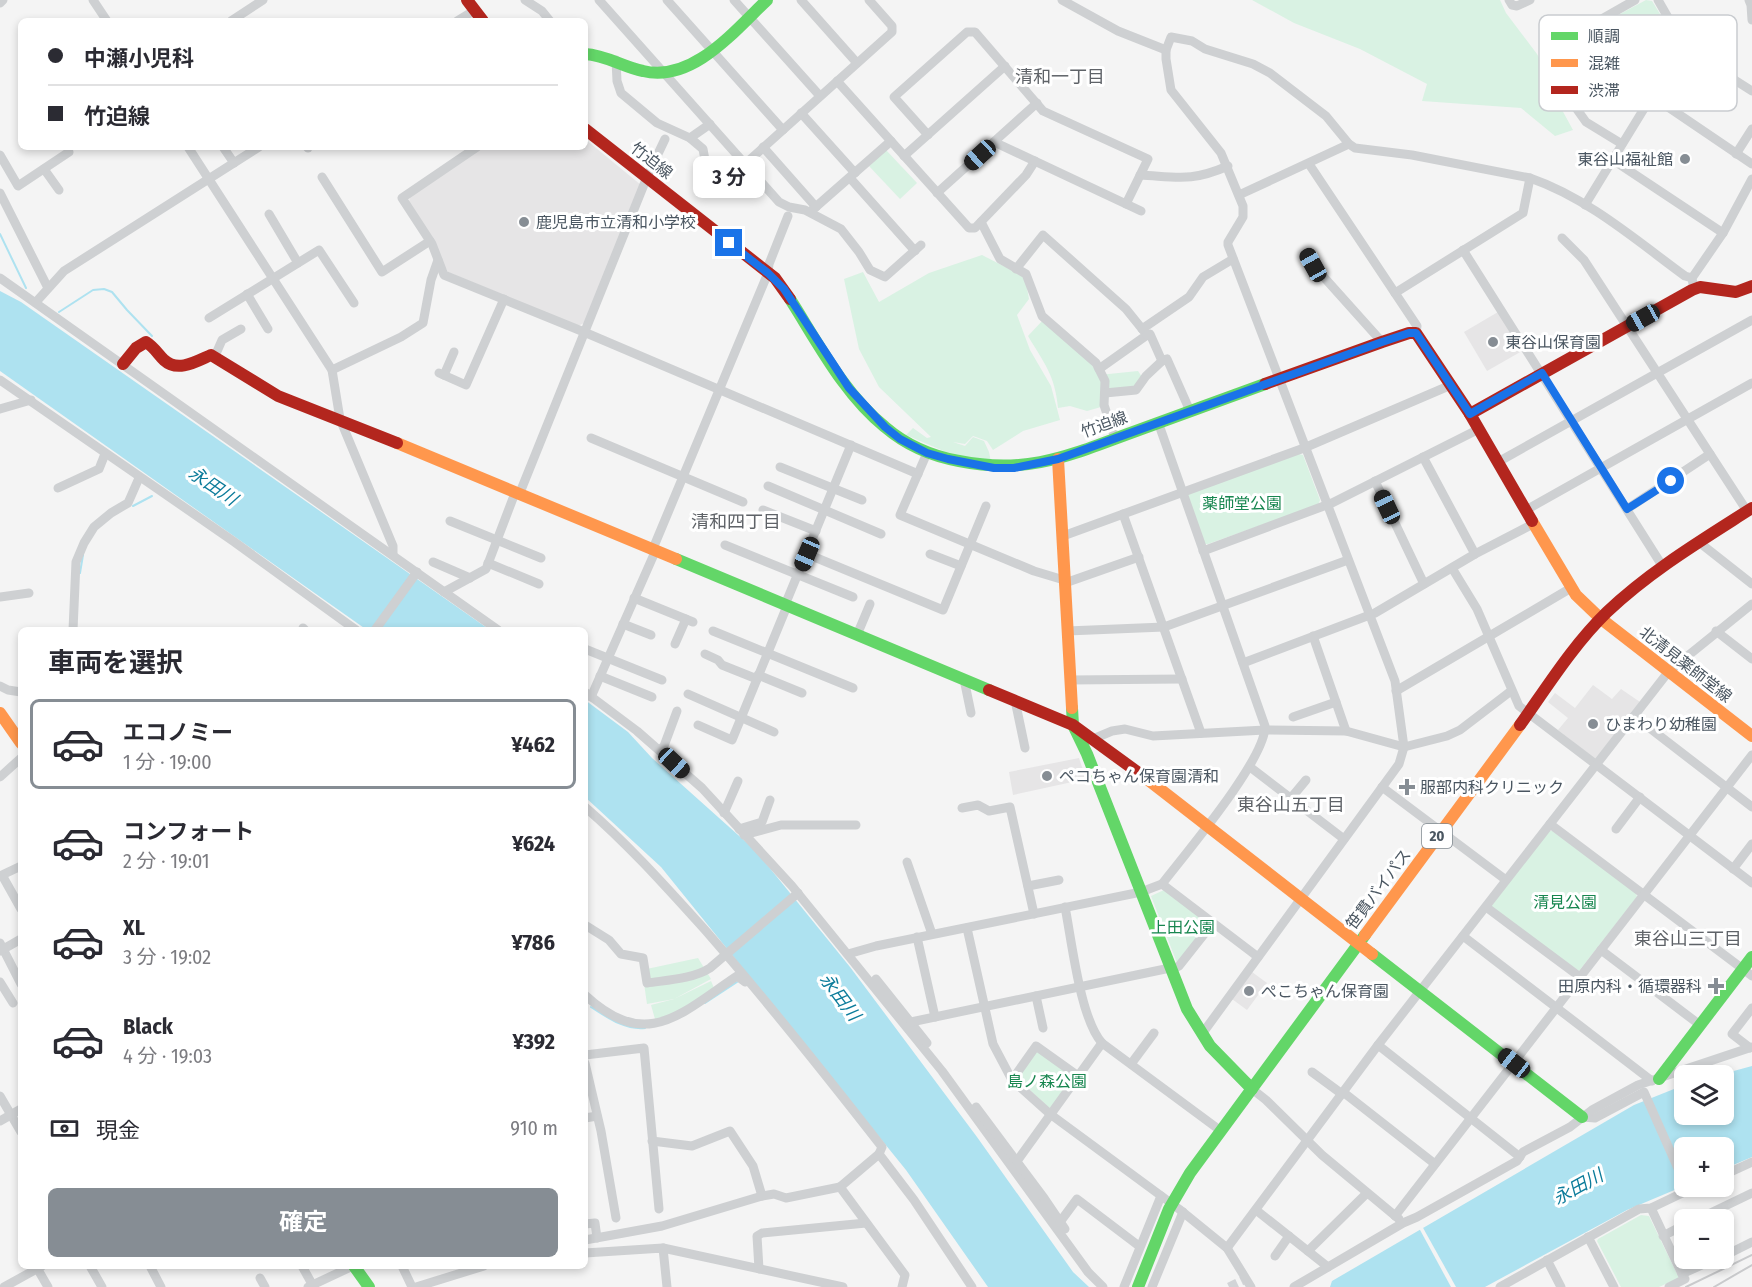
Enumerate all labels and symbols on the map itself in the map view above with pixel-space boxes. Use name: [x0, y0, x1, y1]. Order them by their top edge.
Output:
legend: [1539, 15, 1737, 111]
text: 順調: [1588, 27, 1620, 46]
text: 混雑: [1588, 54, 1620, 73]
district label: 清和一丁目: [1015, 66, 1105, 88]
text: 渋滞: [1588, 81, 1620, 100]
car: [961, 136, 999, 174]
street label: 竹迫線: [627, 138, 676, 183]
place label: 東谷山福祉館: [1577, 150, 1673, 169]
marker: 東谷山福祉館: [1678, 152, 1692, 166]
callout: 3 分: [693, 156, 765, 198]
place label: 鹿児島市立清和小学校: [536, 213, 696, 232]
marker: 鹿児島市立清和小学校: [517, 215, 531, 229]
route end: [715, 229, 742, 256]
car: [1296, 245, 1330, 285]
car: [1623, 301, 1663, 335]
place label: 東谷山保育園: [1505, 333, 1601, 352]
marker: 東谷山保育園: [1486, 335, 1500, 349]
street label: 竹迫線: [1078, 407, 1130, 442]
water label: 永田川: [184, 462, 243, 511]
route start: [1657, 467, 1684, 494]
car: [1371, 487, 1403, 527]
park label: 薬師堂公園: [1202, 494, 1282, 513]
district label: 清和四丁目: [691, 511, 781, 533]
car: [792, 534, 822, 574]
street label: 北清見薬師堂線: [1636, 622, 1736, 706]
place label: ひまわり幼稚園: [1605, 715, 1717, 734]
marker: ひまわり幼稚園: [1586, 717, 1600, 731]
car: [655, 744, 693, 782]
place label: ペコちゃん保育園清和: [1059, 767, 1219, 786]
marker: ペコちゃん保育園清和: [1040, 769, 1054, 783]
marker: 服部内科クリニック: [1398, 778, 1416, 796]
place label: 服部内科クリニック: [1420, 778, 1564, 797]
district label: 東谷山五丁目: [1237, 794, 1345, 816]
road number: 20: [1422, 824, 1452, 848]
street label: 笹貫バイパス: [1342, 845, 1415, 933]
park label: 清見公園: [1533, 893, 1597, 912]
park label: 上田公園: [1151, 918, 1215, 937]
district label: 東谷山三丁目: [1634, 928, 1742, 950]
water label: 永田川: [815, 969, 866, 1027]
place label: 田原内科・循環器科: [1558, 977, 1702, 996]
marker: 田原内科・循環器科: [1707, 977, 1725, 995]
place label: ぺこちゃん保育園: [1261, 982, 1389, 1001]
marker: ぺこちゃん保育園: [1242, 984, 1256, 998]
car: [1494, 1045, 1534, 1081]
park label: 島ノ森公園: [1007, 1072, 1087, 1091]
water label: 永田川: [1549, 1163, 1609, 1210]

